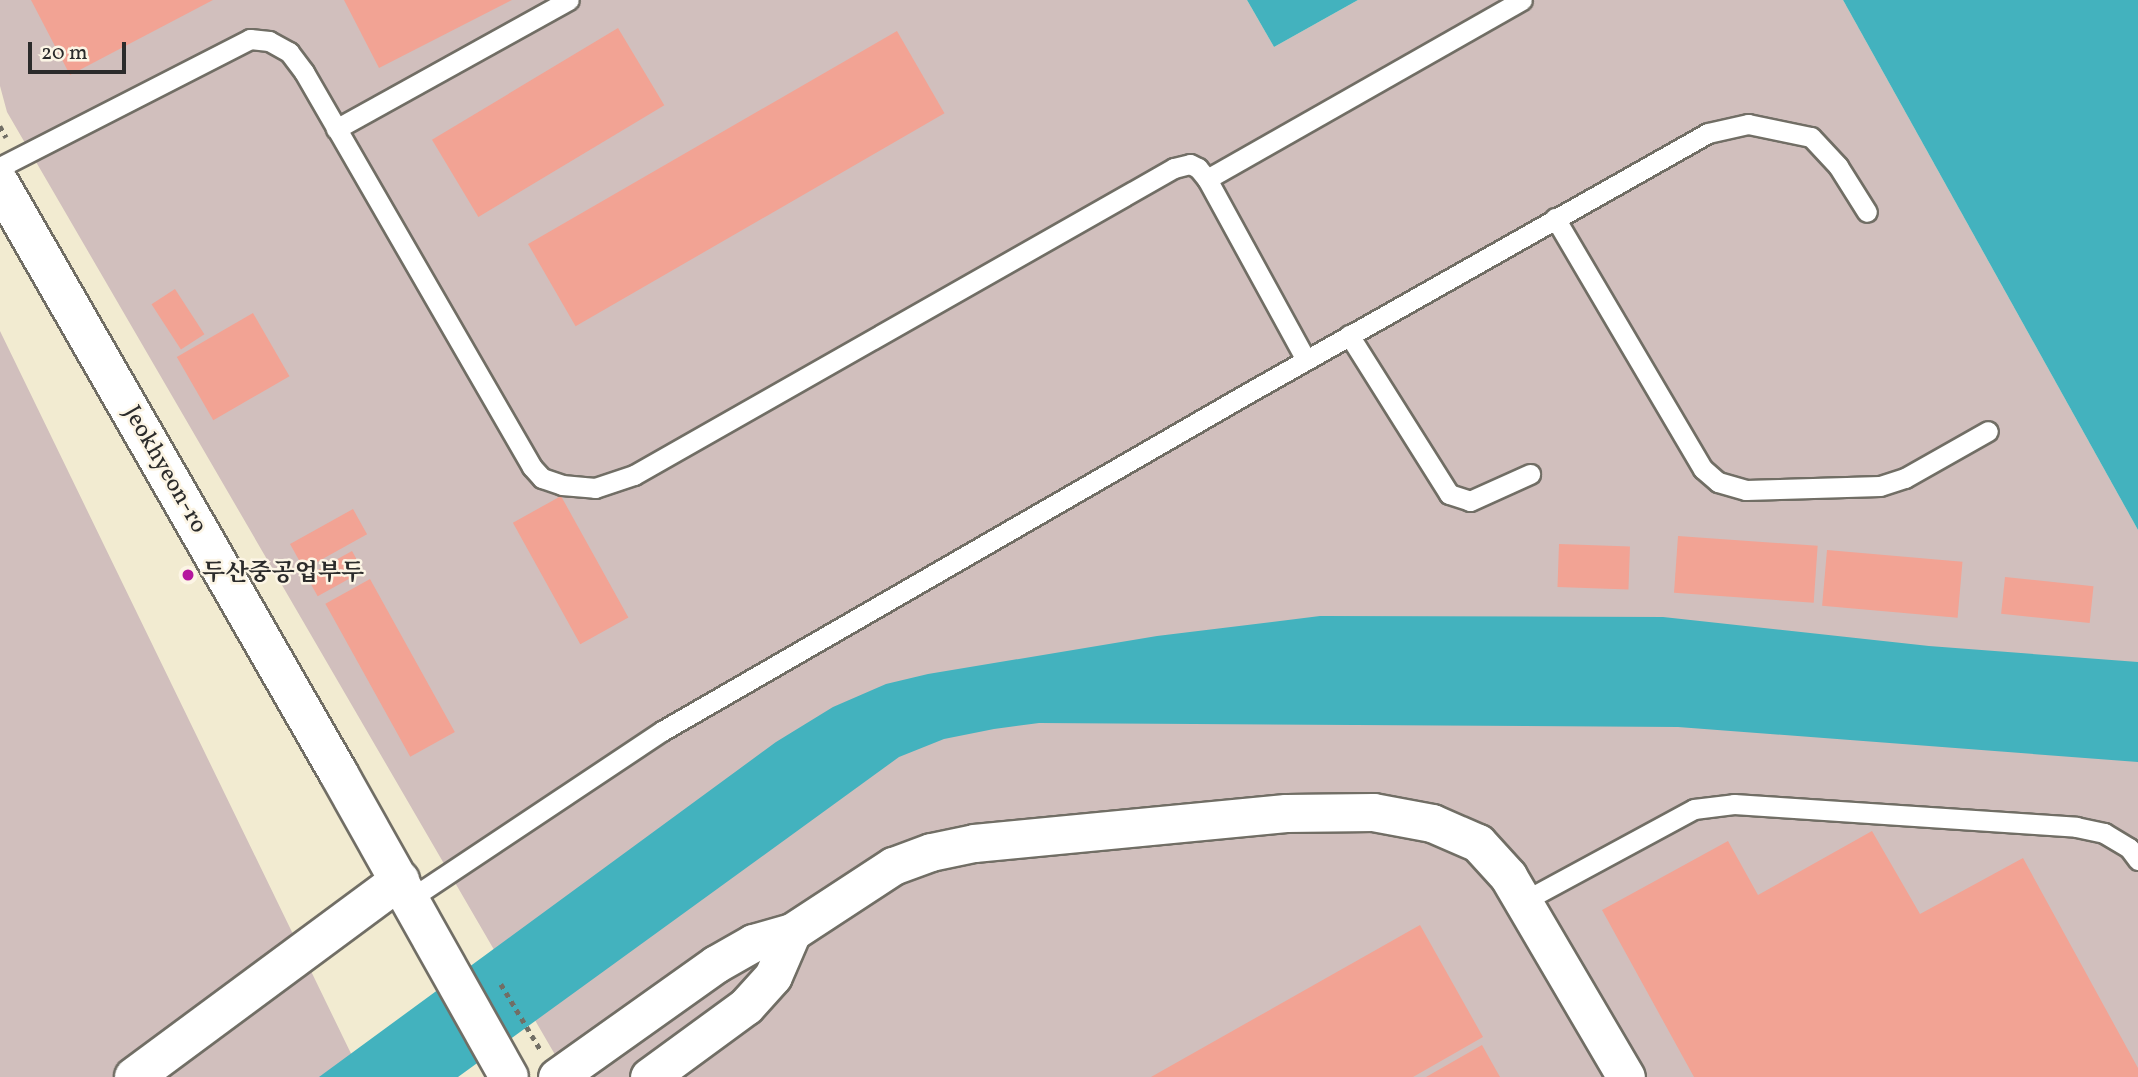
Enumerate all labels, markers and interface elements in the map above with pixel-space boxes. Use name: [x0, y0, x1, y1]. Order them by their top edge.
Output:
scale bar: [32, 28, 130, 72]
text: 20 m: [41, 39, 87, 68]
street label: Jeokhyeon-ro: [116, 401, 212, 539]
place label: 두산중공업부두: [202, 561, 364, 589]
marker: 두산중공업부두: [180, 567, 196, 583]

